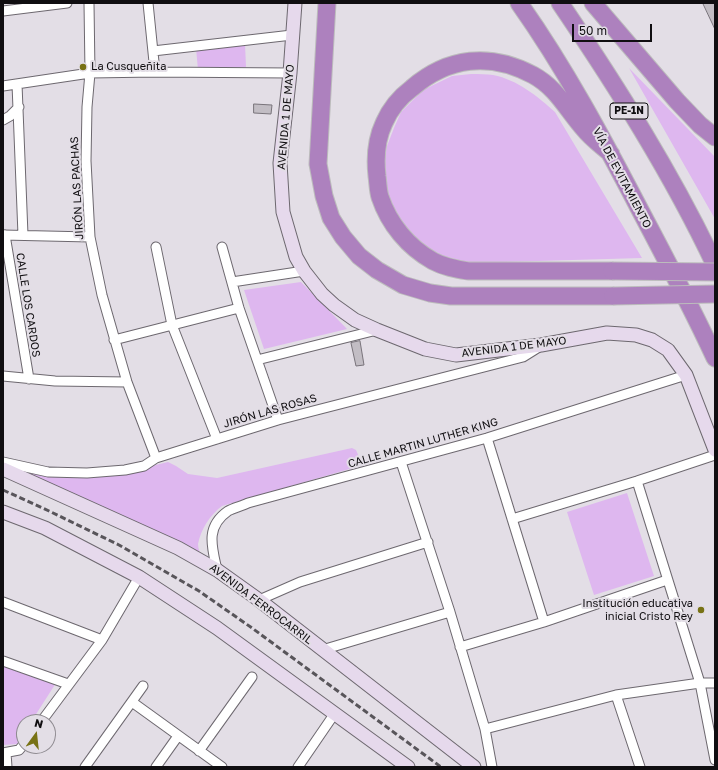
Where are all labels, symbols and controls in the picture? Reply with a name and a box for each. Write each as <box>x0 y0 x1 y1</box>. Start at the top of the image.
scale bar <box>574 16 654 42</box>
text: 50 m <box>579 23 607 38</box>
place label: La Cusqueñita <box>91 60 166 74</box>
marker: La Cusqueñita <box>78 62 88 72</box>
street label: AVENIDA 1 DE MAYO <box>275 64 297 170</box>
road number: PE-1N <box>610 103 648 119</box>
street label: VÍA DE EVITAMIENTO <box>590 126 654 230</box>
street label: JIRÓN LAS PACHAS <box>68 136 86 240</box>
street label: CALLE LOS CARDOS <box>13 252 43 358</box>
street label: AVENIDA 1 DE MAYO <box>461 334 567 360</box>
street label: JIRÓN LAS ROSAS <box>222 391 318 431</box>
street label: CALLE MARTIN LUTHER KING <box>346 415 500 471</box>
street label: AVENIDA FERROCARRIL <box>207 561 315 647</box>
place label: Institución educativa inicial Cristo Rey <box>582 597 693 623</box>
marker: Institución educativa inicial Cristo Rey <box>696 605 706 615</box>
north arrow <box>16 714 56 754</box>
text: N <box>33 716 45 730</box>

